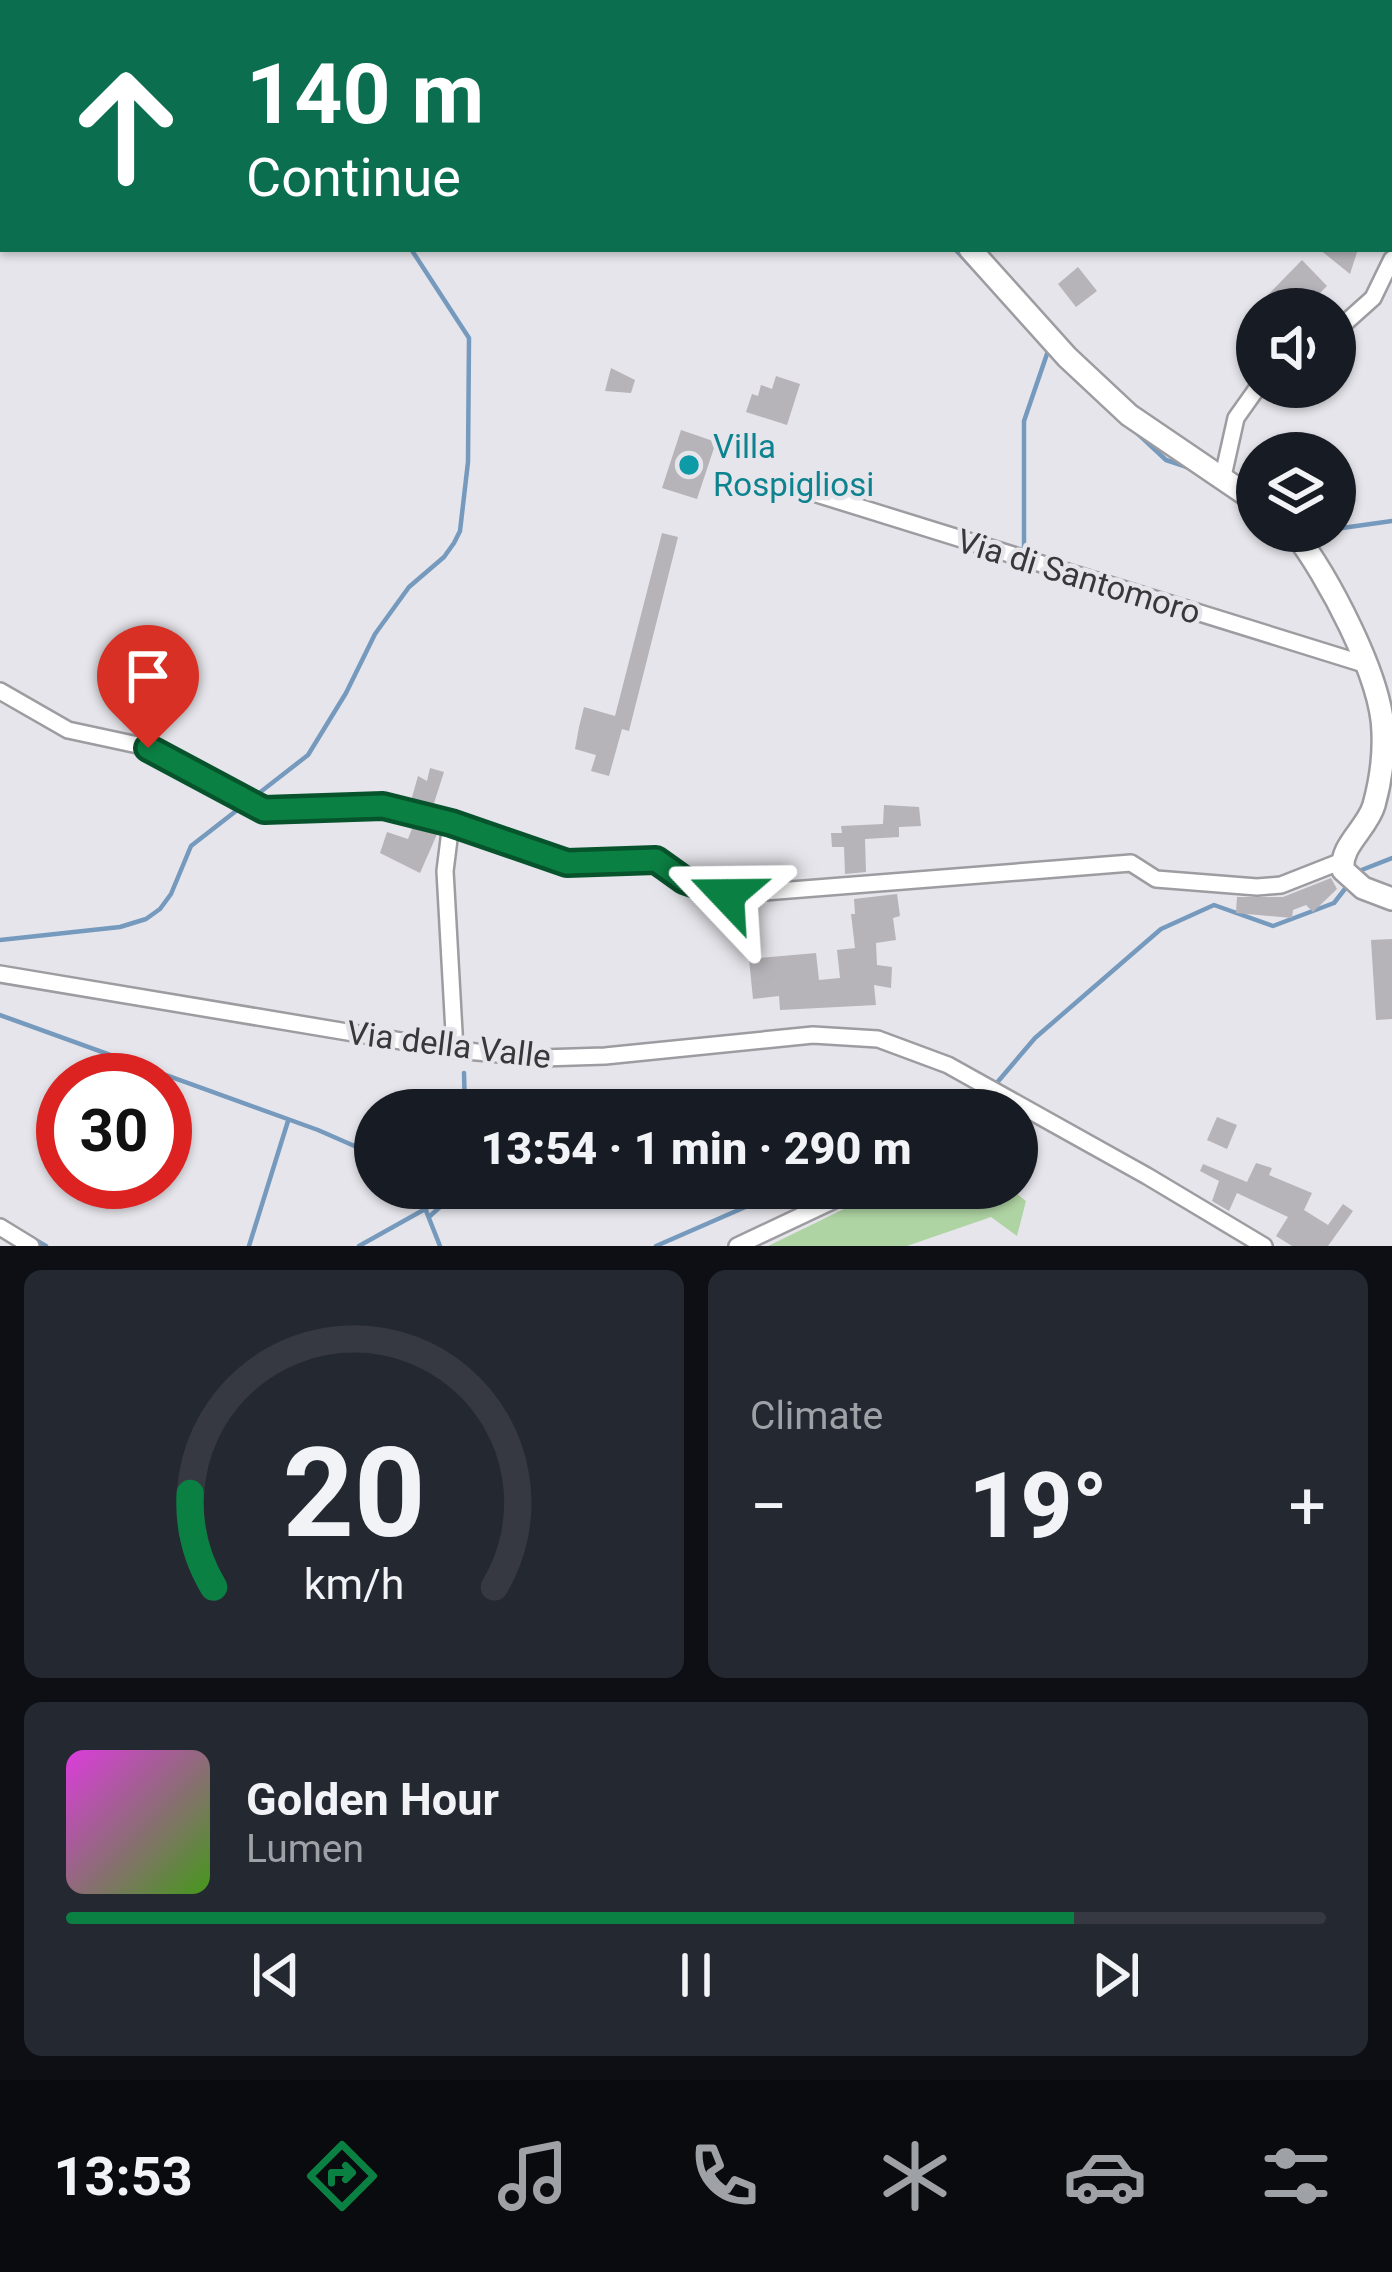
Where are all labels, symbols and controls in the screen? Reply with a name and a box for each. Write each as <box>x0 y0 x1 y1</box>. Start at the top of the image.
text: 140 m <box>246 45 484 144</box>
icon: ahead <box>48 48 204 204</box>
text: Continue <box>246 146 461 209</box>
map controls <box>1236 288 1356 552</box>
button: sound <box>1236 288 1356 408</box>
place label: Villa Rospigliosi <box>713 427 874 504</box>
button: layers <box>1236 432 1356 552</box>
marker: Villa Rospigliosi <box>676 452 702 478</box>
street label: Via di Santomoro <box>952 521 1205 632</box>
pin <box>97 625 199 748</box>
icon: arrive <box>115 643 181 709</box>
position arrow <box>664 832 790 958</box>
street label: Via della Valle <box>345 1013 553 1076</box>
speed limit sign: 30 <box>36 1053 192 1209</box>
text: 13:54 · 1 min · 290 m <box>480 1122 912 1175</box>
text: Climate <box>750 1393 883 1439</box>
text: 20 <box>282 1420 426 1566</box>
text: 19° <box>969 1454 1108 1559</box>
text: − <box>750 1468 788 1545</box>
text: + <box>1289 1468 1326 1545</box>
text: km/h <box>304 1559 404 1609</box>
text: Golden Hour <box>246 1773 499 1826</box>
text: Lumen <box>246 1826 364 1872</box>
icon: previous <box>243 1942 309 2008</box>
icon: pause <box>663 1942 729 2008</box>
icon: next <box>1083 1942 1149 2008</box>
icon: directions <box>300 2134 384 2218</box>
icon: music <box>491 2134 575 2218</box>
icon: phone <box>682 2134 766 2218</box>
icon: climate <box>873 2134 957 2218</box>
icon: car <box>1063 2134 1147 2218</box>
icon: filters <box>1254 2134 1338 2218</box>
text: 13:53 <box>53 2145 193 2208</box>

